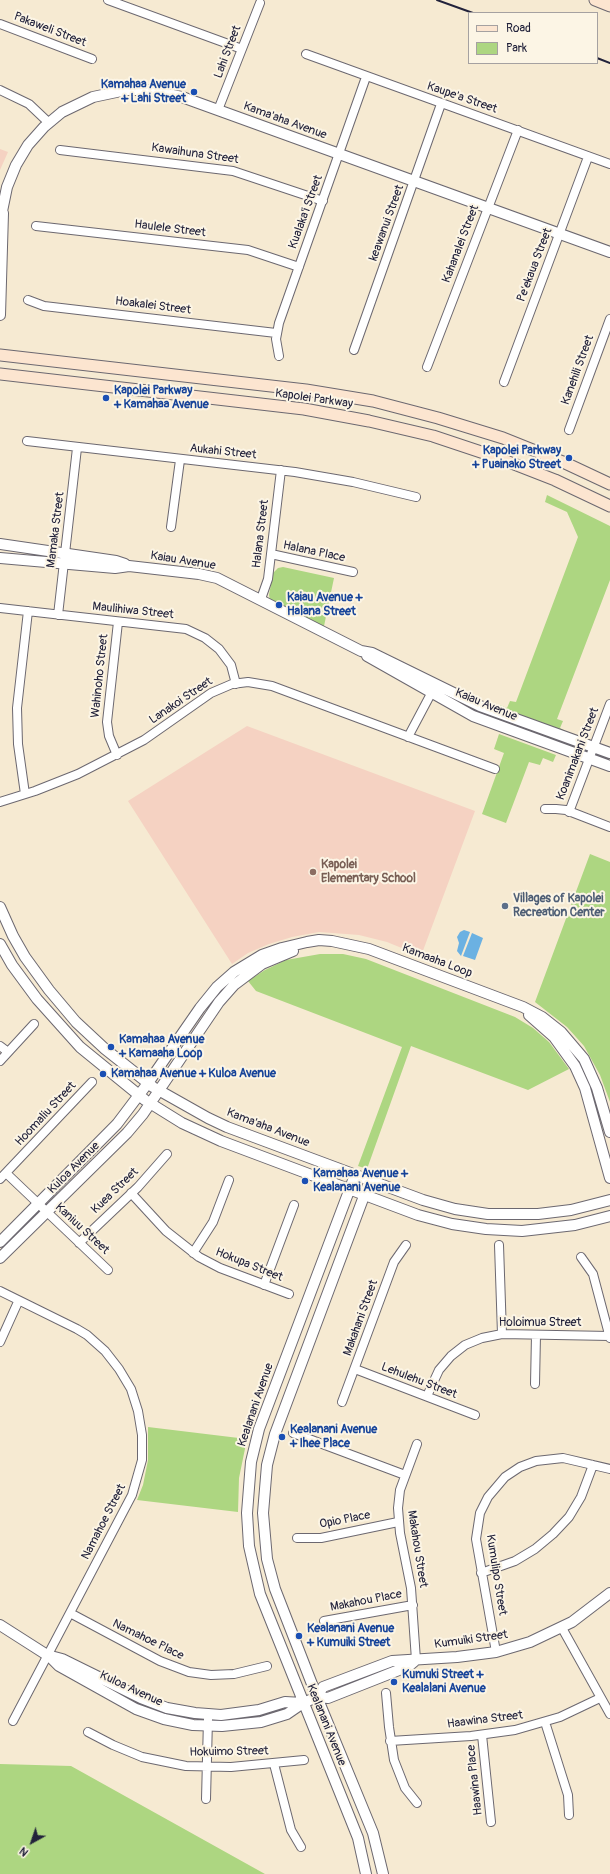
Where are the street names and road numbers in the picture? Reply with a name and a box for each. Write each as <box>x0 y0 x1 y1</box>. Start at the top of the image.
street label: Pakaweli Street <box>12 10 88 50</box>
street label: Lahi Street <box>211 24 245 80</box>
street label: Kaupe'a Street <box>425 79 499 117</box>
street label: Kama'aha Avenue <box>241 99 329 143</box>
street label: Kawaihuna Street <box>151 141 239 167</box>
street label: Kualaka'i Street <box>286 173 326 251</box>
street label: keawanui Street <box>367 183 407 263</box>
street label: Kahanalei Street <box>440 203 482 285</box>
street label: Haulele Street <box>134 217 206 241</box>
street label: Pe'ekaua Street <box>514 226 556 304</box>
street label: Hoakalei Street <box>114 294 192 318</box>
street label: Kanehili Street <box>559 333 597 407</box>
street label: Kapolei Parkway <box>274 386 354 412</box>
street label: Aukahi Street <box>189 441 257 463</box>
street label: Mamaka Street <box>44 491 68 569</box>
street label: Halana Street <box>250 499 272 569</box>
street label: Halana Place <box>282 538 346 566</box>
street label: Kaiau Avenue <box>149 549 217 573</box>
street label: Maulihiwa Street <box>92 600 174 622</box>
street label: Wahinoho Street <box>88 633 112 719</box>
street label: Lanakoi Street <box>147 675 215 727</box>
street label: Kaiau Avenue <box>453 686 519 724</box>
street label: Koanimakani Street <box>554 706 602 802</box>
street label: Kamaaha Loop <box>400 941 474 981</box>
street label: Hoomaliu Street <box>13 1079 79 1149</box>
street label: Kama'aha Avenue <box>224 1106 312 1150</box>
street label: Kuloa Avenue <box>45 1139 103 1197</box>
street label: Kuea Street <box>88 1165 142 1217</box>
street label: Kaniuu Street <box>52 1200 112 1258</box>
street label: Hokupa Street <box>213 1245 285 1285</box>
street label: Makahani Street <box>341 1278 381 1358</box>
street label: Holoimua Street <box>499 1316 581 1330</box>
street label: Lehulehu Street <box>379 1360 459 1402</box>
street label: Kealanani Avenue <box>235 1361 277 1449</box>
street label: Namahoe Street <box>79 1482 129 1562</box>
street label: Opio Place <box>318 1508 372 1532</box>
street label: Makahou Street <box>404 1509 430 1589</box>
street label: Kumulipo Street <box>482 1533 510 1617</box>
street label: Makahou Place <box>329 1587 403 1615</box>
street label: Namahoe Place <box>110 1617 186 1663</box>
street label: Kumuiki Street <box>433 1628 509 1652</box>
street label: Kuloa Avenue <box>97 1668 165 1710</box>
street label: Kealanani Avenue <box>303 1682 349 1768</box>
street label: Haawina Street <box>446 1708 524 1732</box>
street label: Hokuimo Street <box>189 1744 269 1760</box>
street label: Haawina Place <box>464 1744 486 1816</box>

